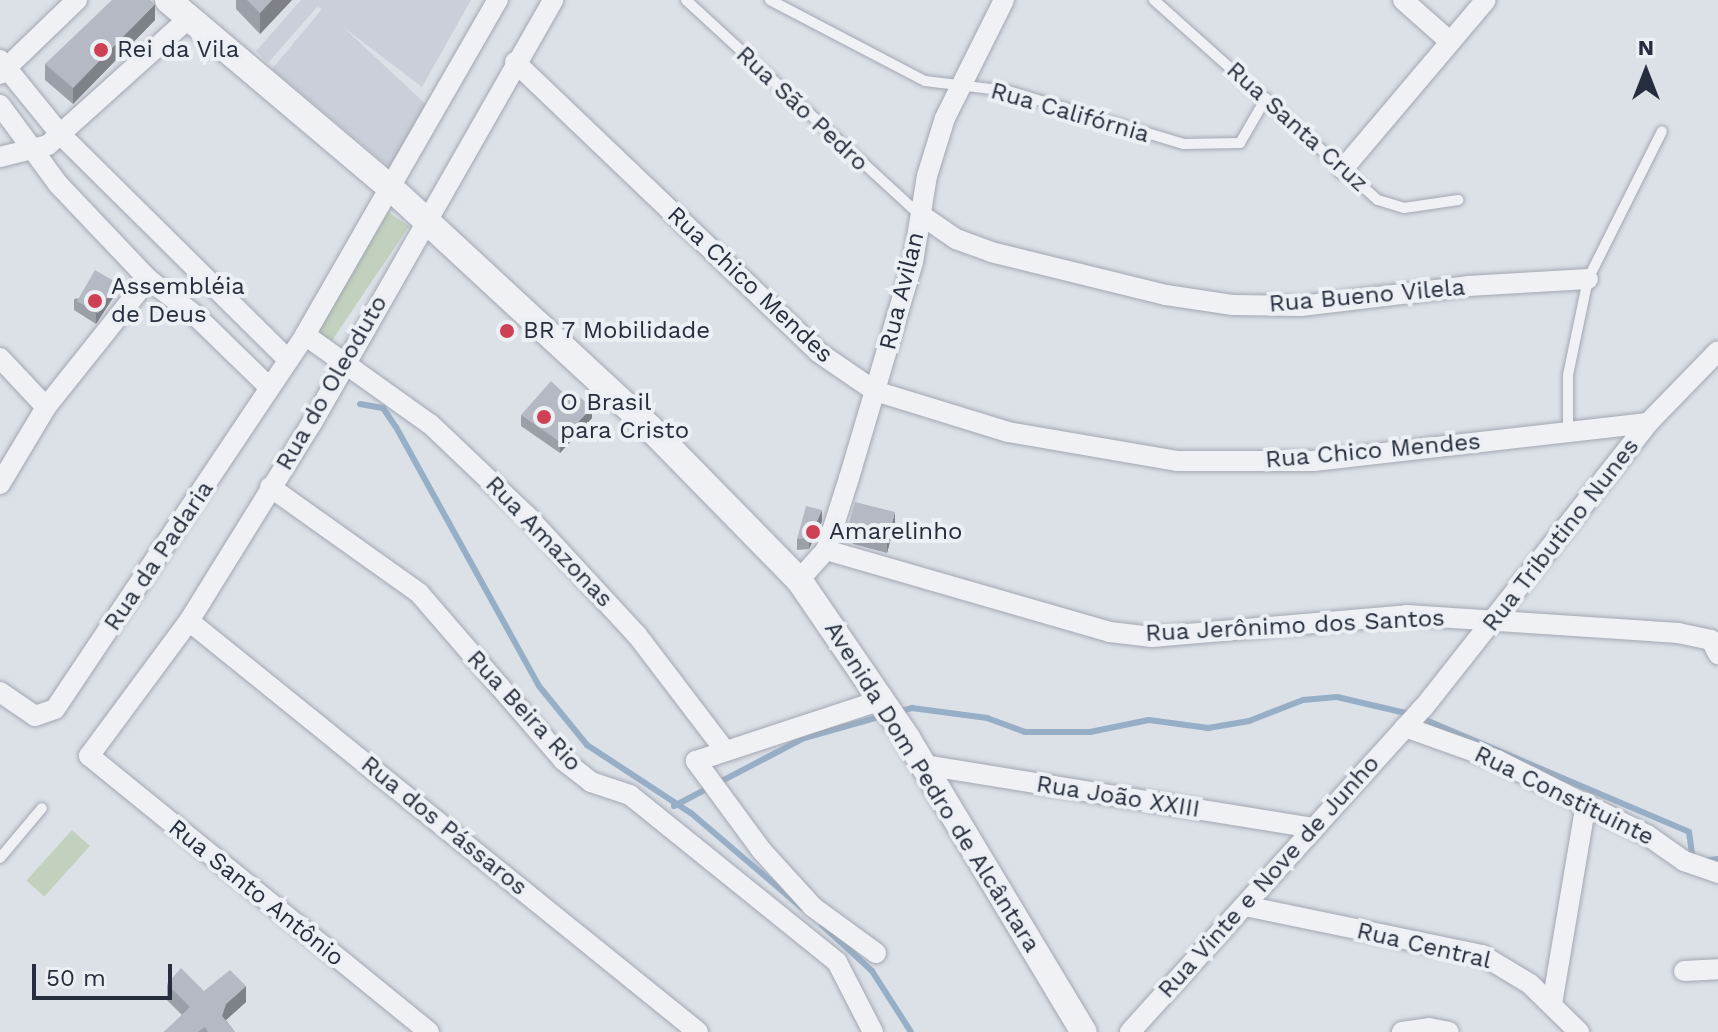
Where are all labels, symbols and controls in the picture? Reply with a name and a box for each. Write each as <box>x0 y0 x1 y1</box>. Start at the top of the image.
north arrow <box>1606 32 1686 112</box>
text: N <box>1638 35 1654 60</box>
place label: Rei da Vila <box>117 36 241 64</box>
street label: Rua São Pedro <box>730 40 874 178</box>
marker: Rei da Vila <box>92 41 110 59</box>
street label: Rua Santa Cruz <box>1220 56 1374 198</box>
street label: Rua Califórnia <box>987 77 1153 149</box>
street label: Rua Chico Mendes <box>661 201 839 369</box>
street label: Rua Avilan <box>873 228 931 354</box>
place label: Assembléia de Deus <box>111 273 245 329</box>
street label: Rua Bueno Vilela <box>1267 273 1467 319</box>
street label: Rua do Oleoduto <box>270 290 394 476</box>
marker: Assembléia de Deus <box>86 292 104 310</box>
place label: BR 7 Mobilidade <box>523 317 712 345</box>
marker: BR 7 Mobilidade <box>498 322 516 340</box>
place label: O Brasil para Cristo <box>560 389 690 445</box>
marker: O Brasil para Cristo <box>535 408 553 426</box>
street label: Rua Chico Mendes <box>1264 427 1482 475</box>
street label: Rua Tributino Nunes <box>1476 432 1646 638</box>
street label: Rua Amazonas <box>479 470 619 614</box>
street label: Rua da Padaria <box>98 475 220 637</box>
place label: Amarelinho <box>829 518 962 546</box>
marker: Amarelinho <box>804 523 822 541</box>
street label: Rua Jerônimo dos Santos <box>1144 604 1446 648</box>
street label: Avenida Dom Pedro de Alcântara <box>817 616 1047 958</box>
street label: Rua Beira Rio <box>460 644 588 778</box>
street label: Rua Constituinte <box>1469 740 1659 852</box>
street label: Rua Vinte e Nove de Junho <box>1152 749 1386 1005</box>
street label: Rua dos Pássaros <box>355 750 533 902</box>
street label: Rua João XXIII <box>1034 770 1202 824</box>
street label: Rua Santo Antônio <box>162 813 350 973</box>
street label: Rua Central <box>1354 916 1494 976</box>
scale bar <box>36 948 176 998</box>
text: 50 m <box>46 964 106 992</box>

